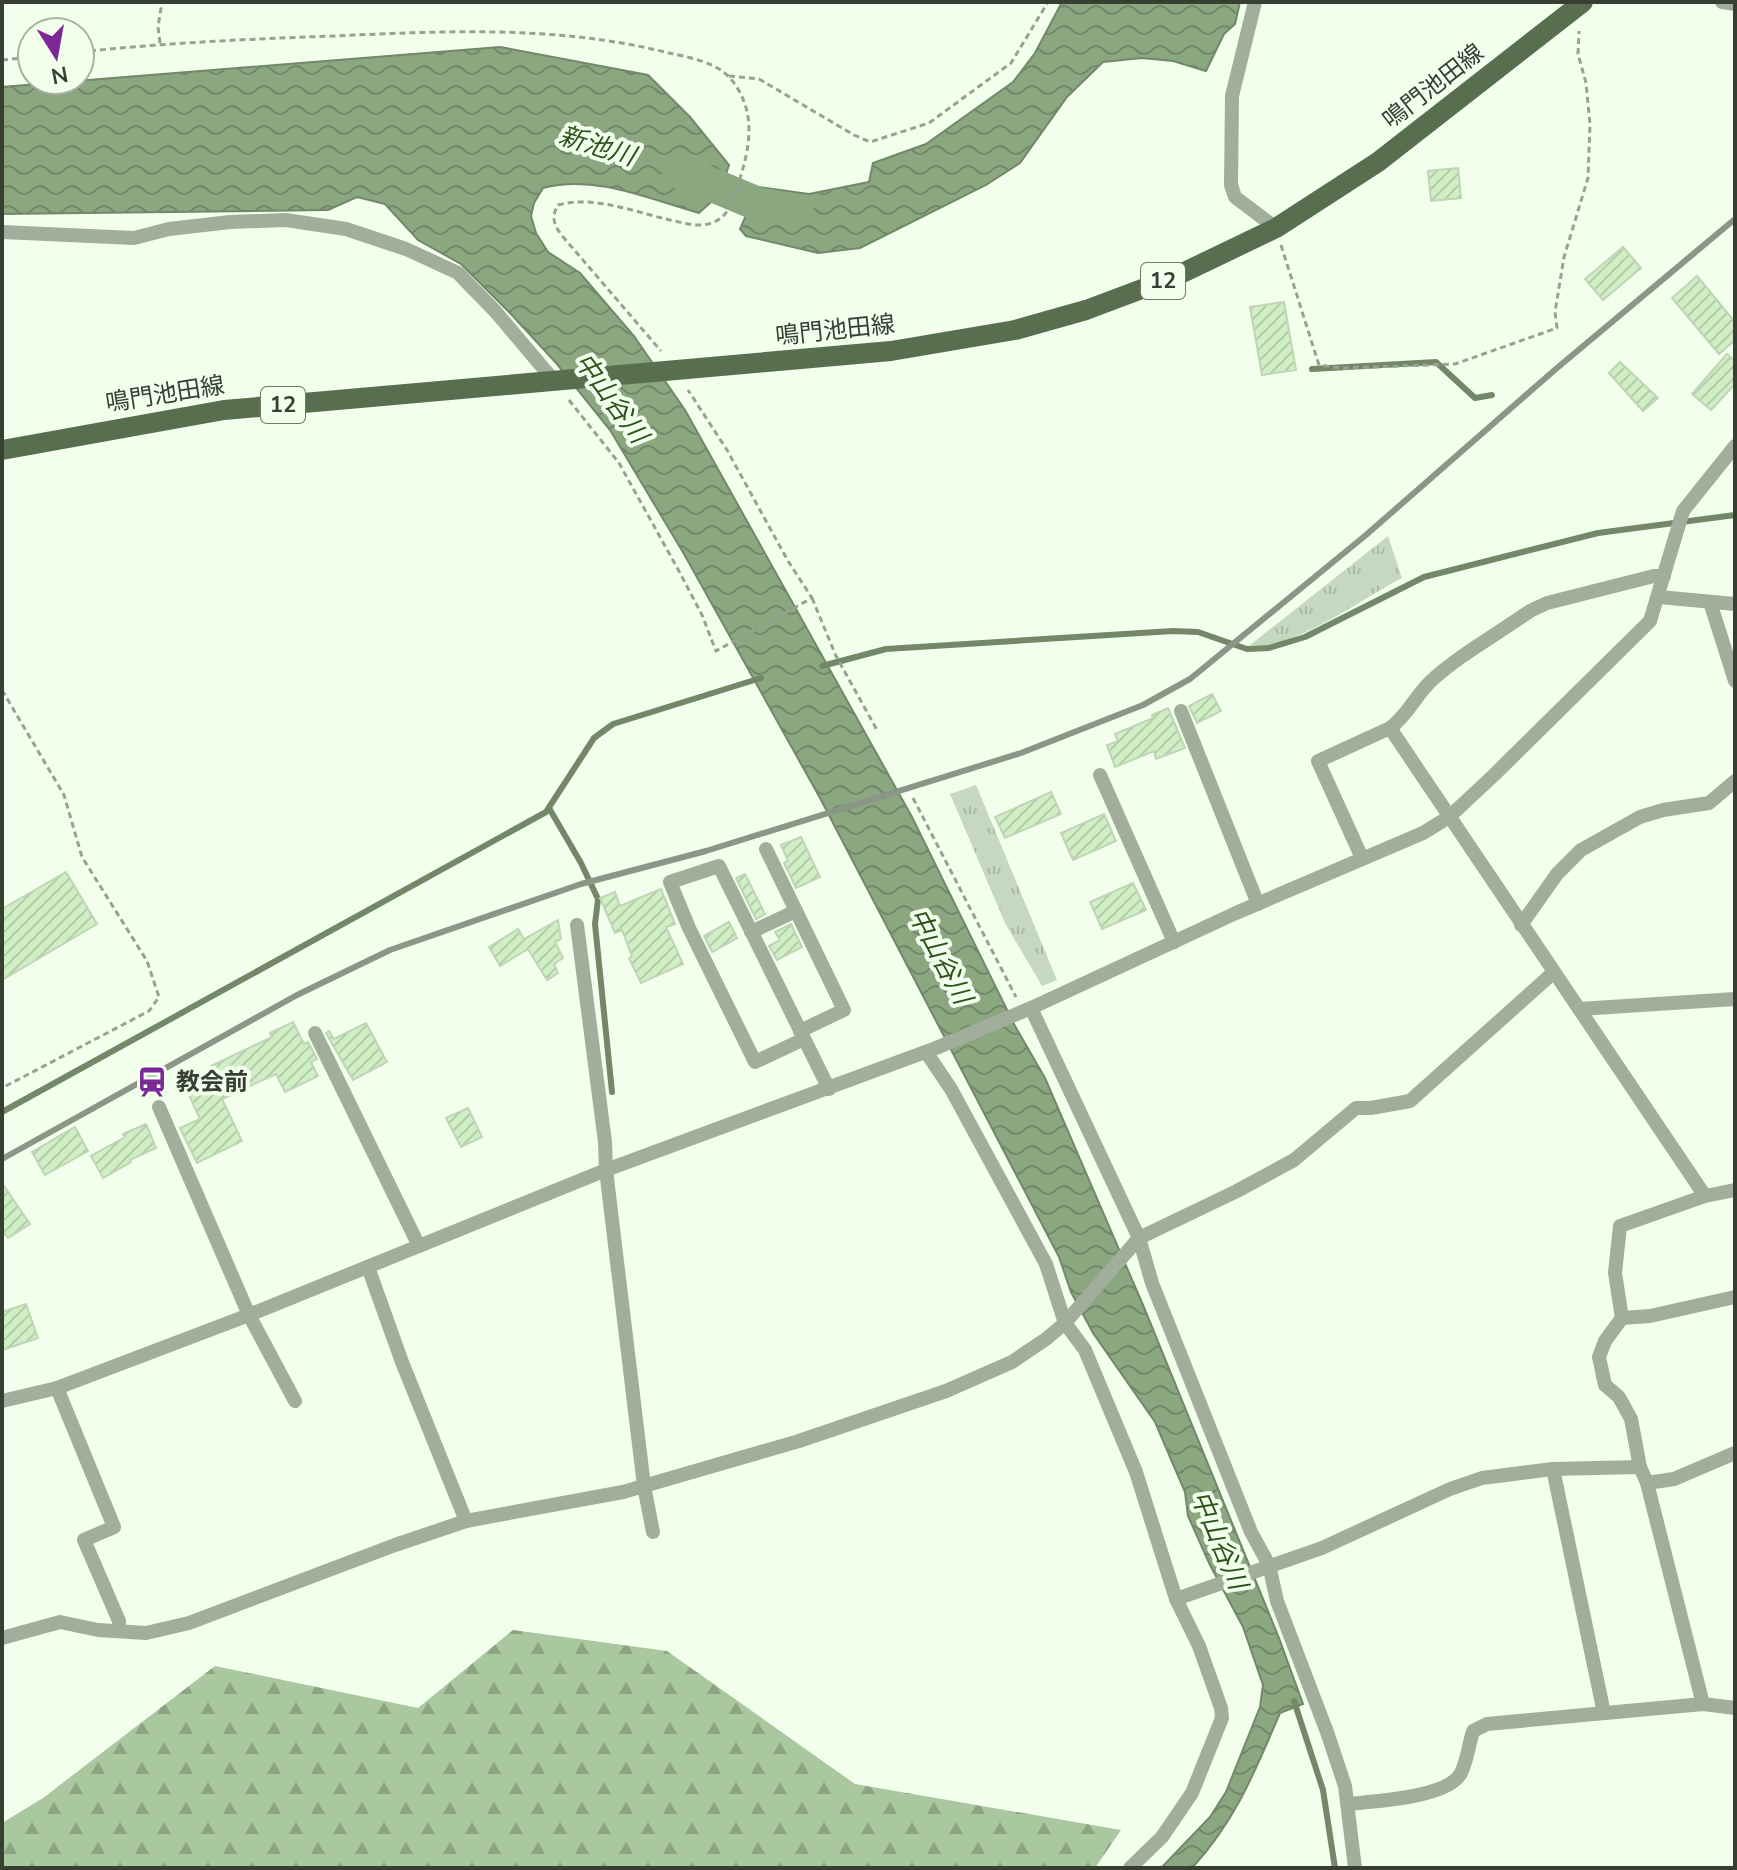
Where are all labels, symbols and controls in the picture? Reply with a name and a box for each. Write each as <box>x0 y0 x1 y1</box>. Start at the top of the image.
north arrow <box>16 16 96 96</box>
street label: 鳴門池田線 <box>1376 36 1490 136</box>
text: N <box>49 58 71 91</box>
water label: 新池川 <box>555 118 642 175</box>
road number: 12 <box>1141 263 1185 299</box>
street label: 鳴門池田線 <box>774 308 896 352</box>
water label: 中山谷川 <box>566 346 657 453</box>
street label: 鳴門池田線 <box>103 369 227 419</box>
road number: 12 <box>261 387 305 423</box>
water label: 中山谷川 <box>900 902 981 1013</box>
station icon: 教会前 <box>135 1065 169 1099</box>
place label: 教会前 <box>176 1066 248 1098</box>
water label: 中山谷川 <box>1183 1485 1257 1597</box>

